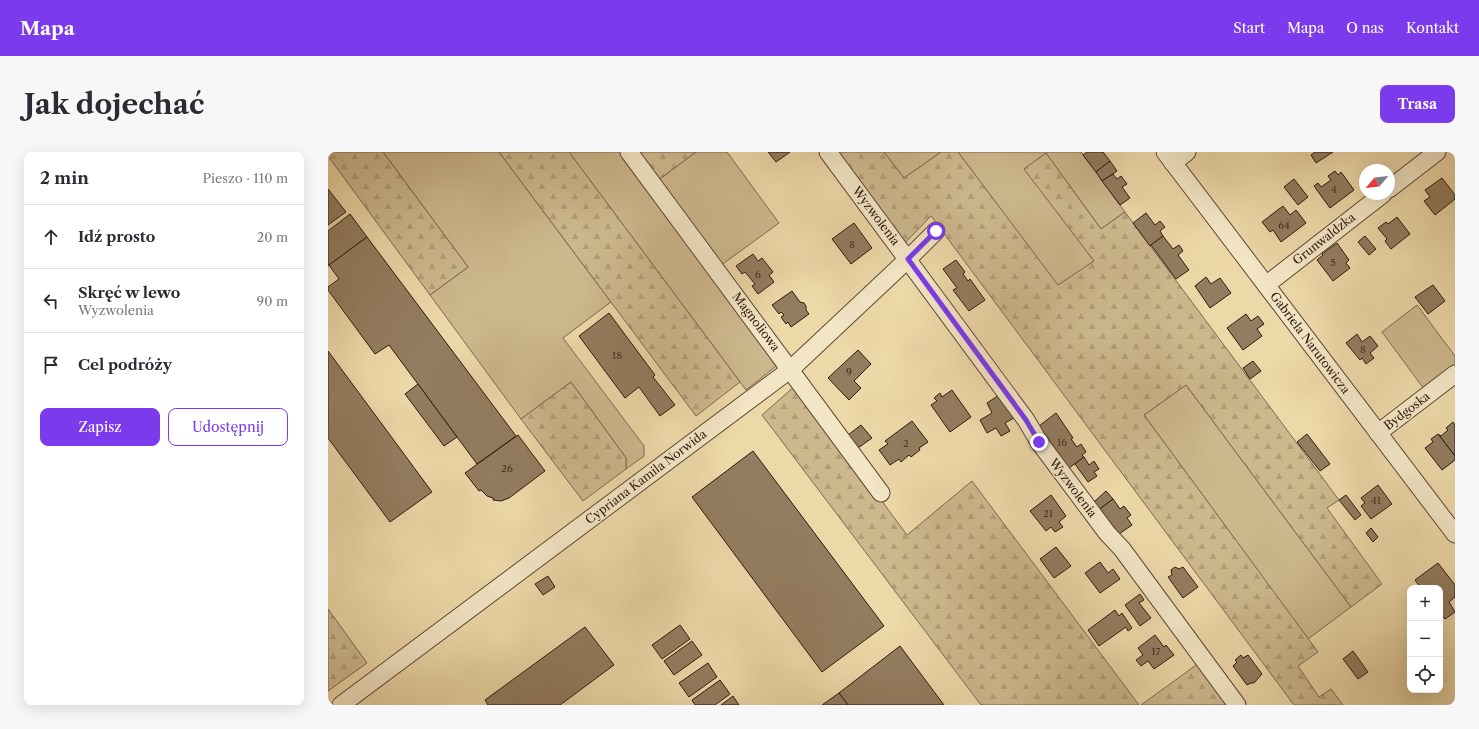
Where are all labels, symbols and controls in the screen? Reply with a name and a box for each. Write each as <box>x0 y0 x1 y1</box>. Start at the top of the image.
text: Mapa <box>20 17 75 40</box>
text: Start <box>1233 19 1265 37</box>
text: Mapa <box>1287 19 1324 37</box>
text: O nas <box>1346 19 1384 37</box>
text: Kontakt <box>1406 19 1459 37</box>
button: Trasa <box>1380 85 1455 123</box>
text: Jak dojechać <box>24 87 204 121</box>
north arrow <box>1359 164 1395 200</box>
text: 2 min <box>40 168 89 188</box>
text: Pieszo · 110 m <box>203 170 288 186</box>
street label: Wyzwolenia <box>849 182 904 249</box>
house number: 4 <box>1331 183 1337 196</box>
street label: Grunwaldzka <box>1289 209 1359 268</box>
house number: 64 <box>1278 219 1290 232</box>
route start <box>927 222 945 240</box>
icon: ahead <box>40 226 62 248</box>
text: Idź prosto <box>78 227 155 246</box>
text: 20 m <box>257 229 288 245</box>
house number: 8 <box>849 238 855 251</box>
house number: 5 <box>1330 256 1336 269</box>
house number: 6 <box>755 268 761 281</box>
text: Skręć w lewo <box>78 283 180 302</box>
street label: Magnoliowa <box>729 289 784 355</box>
street label: Gabriela Narutowicza <box>1267 289 1354 397</box>
icon: left <box>40 290 62 312</box>
text: 90 m <box>257 293 288 309</box>
text: Wyzwolenia <box>78 302 154 318</box>
house number: 8 <box>1360 343 1366 356</box>
house number: 18 <box>612 349 622 362</box>
icon: arrive <box>40 354 62 376</box>
text: Cel podróży <box>78 355 172 374</box>
house number: 9 <box>846 365 852 378</box>
street label: Bydgoska <box>1381 388 1433 433</box>
button: Zapisz <box>40 408 160 446</box>
button: Udostępnij <box>168 408 288 446</box>
street label: Cypriana Kamila Norwida <box>582 426 710 527</box>
route end <box>1030 433 1048 451</box>
house number: 16 <box>1057 436 1067 449</box>
house number: 2 <box>903 437 909 450</box>
street label: Wyzwolenia <box>1046 454 1101 521</box>
house number: 26 <box>501 462 513 475</box>
house number: 41 <box>1371 494 1382 507</box>
house number: 21 <box>1043 507 1054 520</box>
map controls <box>1407 585 1443 693</box>
button: + <box>1407 585 1443 621</box>
button: − <box>1407 621 1443 657</box>
house number: 17 <box>1151 645 1161 658</box>
button: locate <box>1407 657 1443 693</box>

